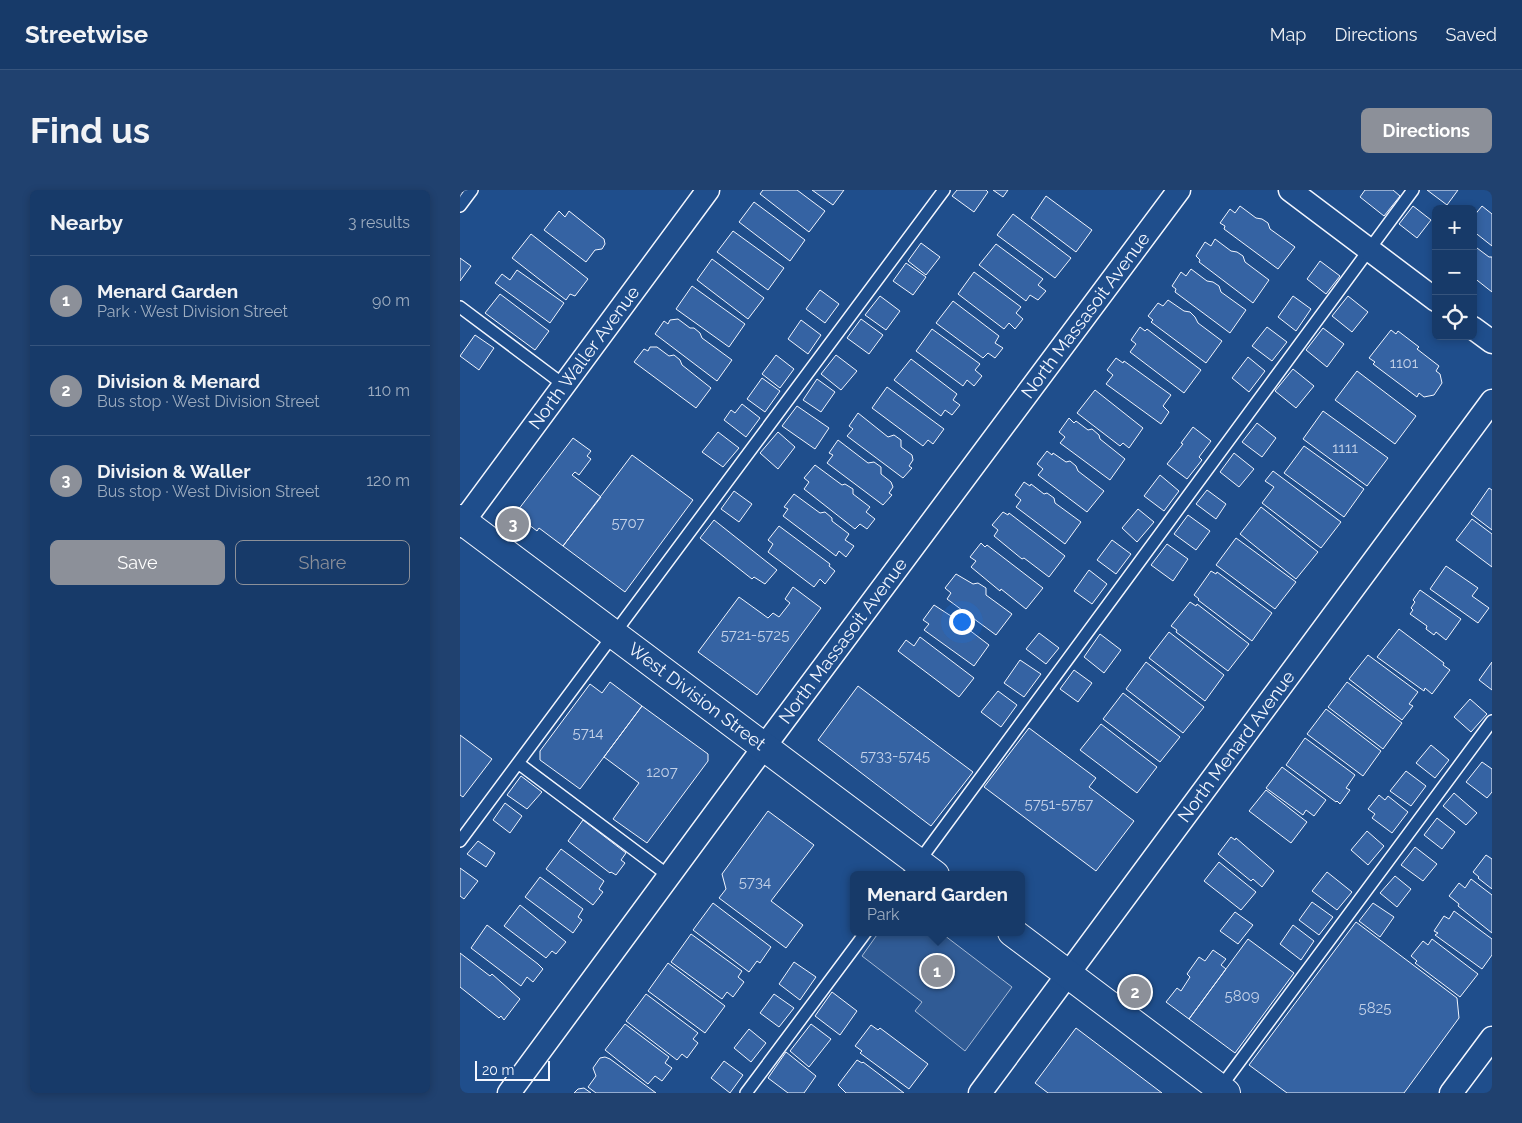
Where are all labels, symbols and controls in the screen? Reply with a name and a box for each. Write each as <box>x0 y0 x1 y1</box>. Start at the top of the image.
text: Streetwise <box>25 20 148 49</box>
text: Map <box>1270 24 1306 45</box>
text: Directions <box>1334 24 1418 45</box>
text: Saved <box>1446 24 1497 45</box>
button: Directions <box>1361 108 1492 153</box>
text: Find us <box>30 110 150 151</box>
map controls <box>1432 205 1477 340</box>
button: + <box>1432 205 1477 250</box>
text: Nearby <box>50 210 123 235</box>
text: 3 results <box>348 213 410 232</box>
street label: North Massasoit Avenue <box>1017 228 1154 402</box>
button: − <box>1432 250 1477 295</box>
text: Menard Garden <box>97 280 238 302</box>
street label: North Waller Avenue <box>524 282 644 433</box>
text: 1 <box>62 291 70 310</box>
text: 90 m <box>372 291 410 310</box>
button: locate <box>1432 295 1477 340</box>
text: Park · West Division Street <box>97 302 288 321</box>
house number: 1101 <box>1390 354 1419 372</box>
text: Division & Menard <box>97 370 260 392</box>
text: 2 <box>61 381 71 400</box>
text: 110 m <box>368 381 410 400</box>
text: Bus stop · West Division Street <box>97 392 320 411</box>
house number: 1111 <box>1332 439 1358 457</box>
text: Division & Waller <box>97 460 251 482</box>
text: 3 <box>62 471 70 490</box>
text: 120 m <box>366 471 410 490</box>
text: Bus stop · West Division Street <box>97 482 320 501</box>
pin: 3 <box>497 505 529 543</box>
house number: 5707 <box>611 514 645 532</box>
button: Save <box>50 540 225 585</box>
button: Share <box>235 540 410 585</box>
street label: North Massasoit Avenue <box>774 553 911 728</box>
your location <box>949 609 975 635</box>
house number: 5721-5725 <box>721 626 789 644</box>
street label: West Division Street <box>624 638 770 754</box>
street label: North Menard Avenue <box>1173 666 1299 826</box>
house number: 5714 <box>573 724 603 742</box>
house number: 5733-5745 <box>860 747 930 765</box>
house number: 1207 <box>646 763 678 781</box>
house number: 5751-5757 <box>1025 795 1093 813</box>
popup <box>850 871 1025 936</box>
house number: 5734 <box>739 873 771 891</box>
text: Menard Garden <box>867 883 1008 905</box>
text: Park <box>867 905 900 924</box>
pin: 1 <box>921 952 953 990</box>
pin: 2 <box>1119 973 1151 1011</box>
house number: 5809 <box>1224 987 1260 1005</box>
house number: 5825 <box>1358 999 1392 1017</box>
scale bar <box>475 1058 550 1081</box>
text: 20 m <box>482 1062 514 1078</box>

